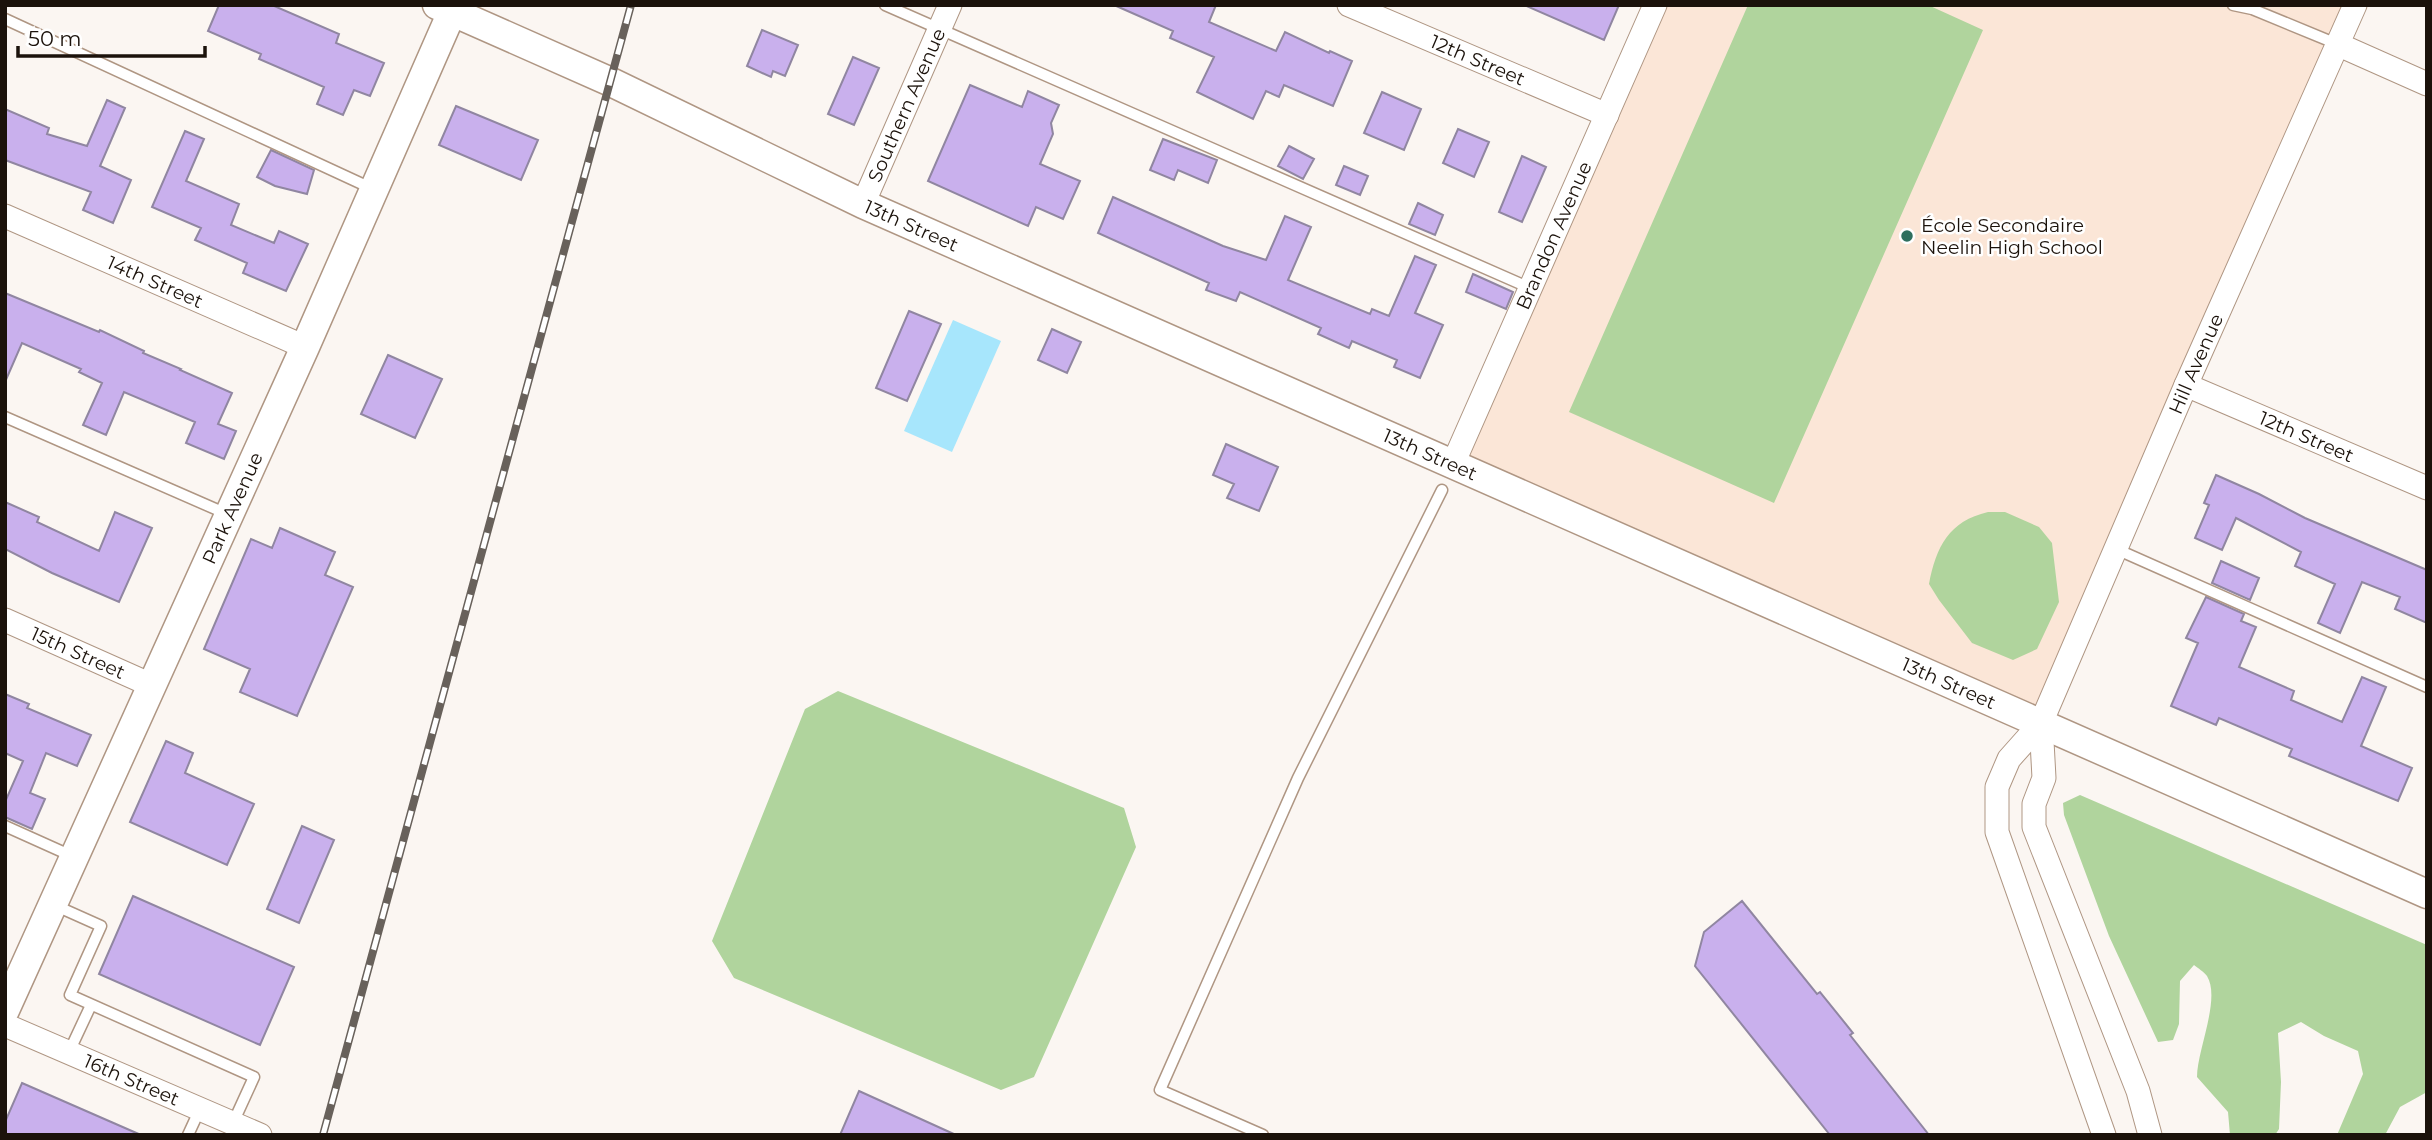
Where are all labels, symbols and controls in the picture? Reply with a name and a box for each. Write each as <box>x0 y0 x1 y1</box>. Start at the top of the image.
scale bar <box>18 14 205 58</box>
street label: Southern Avenue <box>863 25 950 186</box>
text: 50 m <box>28 26 82 51</box>
street label: 12th Street <box>1427 30 1529 91</box>
street label: Brandon Avenue <box>1511 158 1597 313</box>
street label: 13th Street <box>860 195 962 257</box>
place label: École Secondaire Neelin High School <box>1921 214 2103 259</box>
marker: École Secondaire Neelin High School <box>1899 228 1915 244</box>
street label: 14th Street <box>104 251 207 313</box>
street label: Hill Avenue <box>2164 310 2228 418</box>
street label: 12th Street <box>2255 407 2357 467</box>
street label: 13th Street <box>1379 424 1481 486</box>
street label: Park Avenue <box>197 449 268 568</box>
street label: 15th Street <box>27 622 129 684</box>
street label: 13th Street <box>1898 653 2000 714</box>
street label: 16th Street <box>80 1049 183 1111</box>

